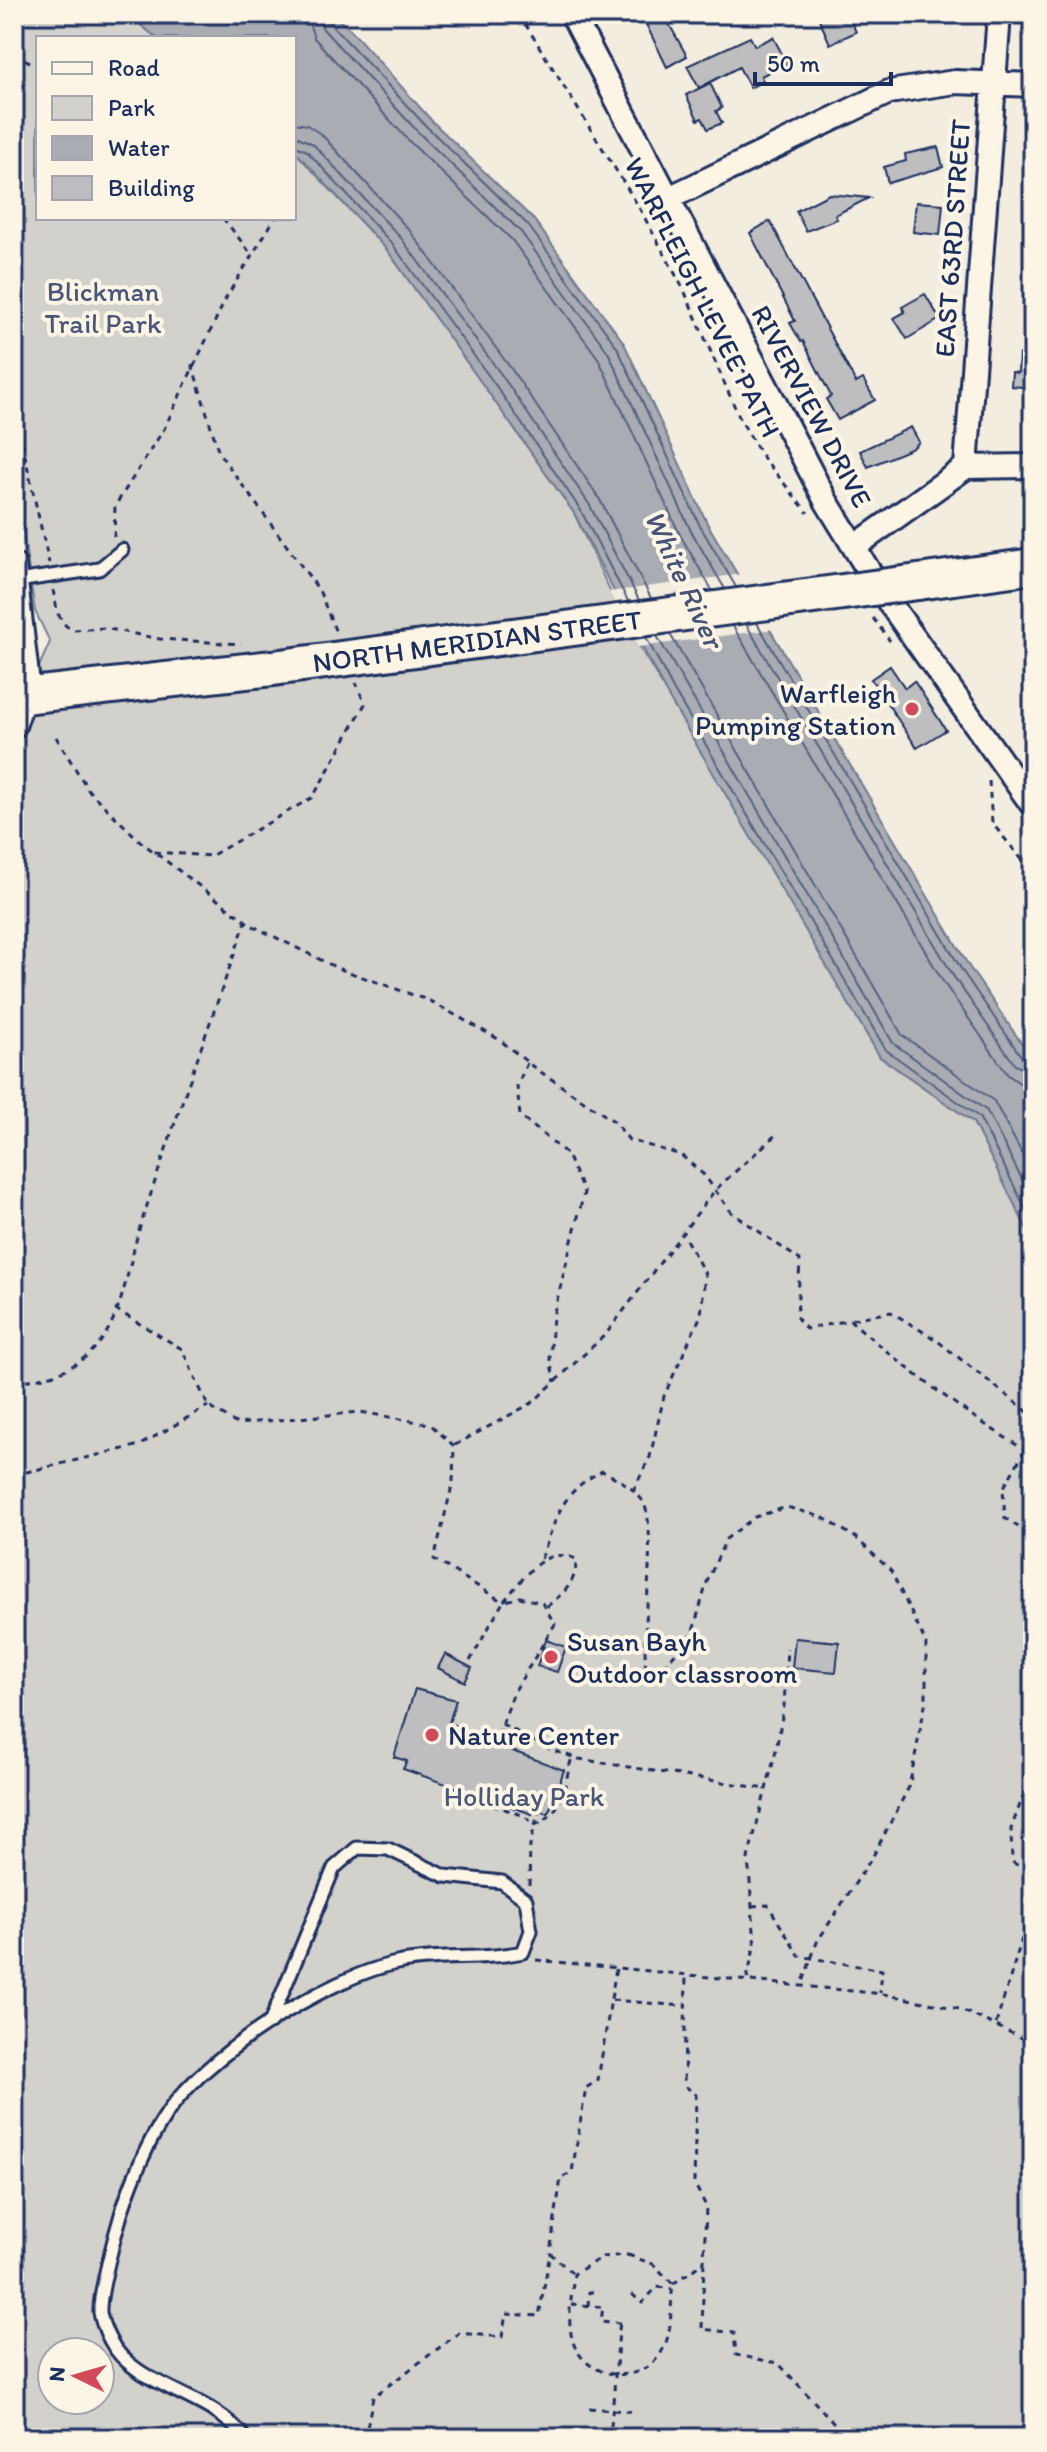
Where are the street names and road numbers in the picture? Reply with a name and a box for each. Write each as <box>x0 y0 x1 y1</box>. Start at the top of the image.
street label: EAST 63RD STREET <box>927 118 977 358</box>
street label: WARFLEIGH LEVEE PATH <box>618 151 788 443</box>
street label: RIVERVIEW DRIVE <box>744 299 880 513</box>
street label: NORTH MERIDIAN STREET <box>311 602 644 680</box>

